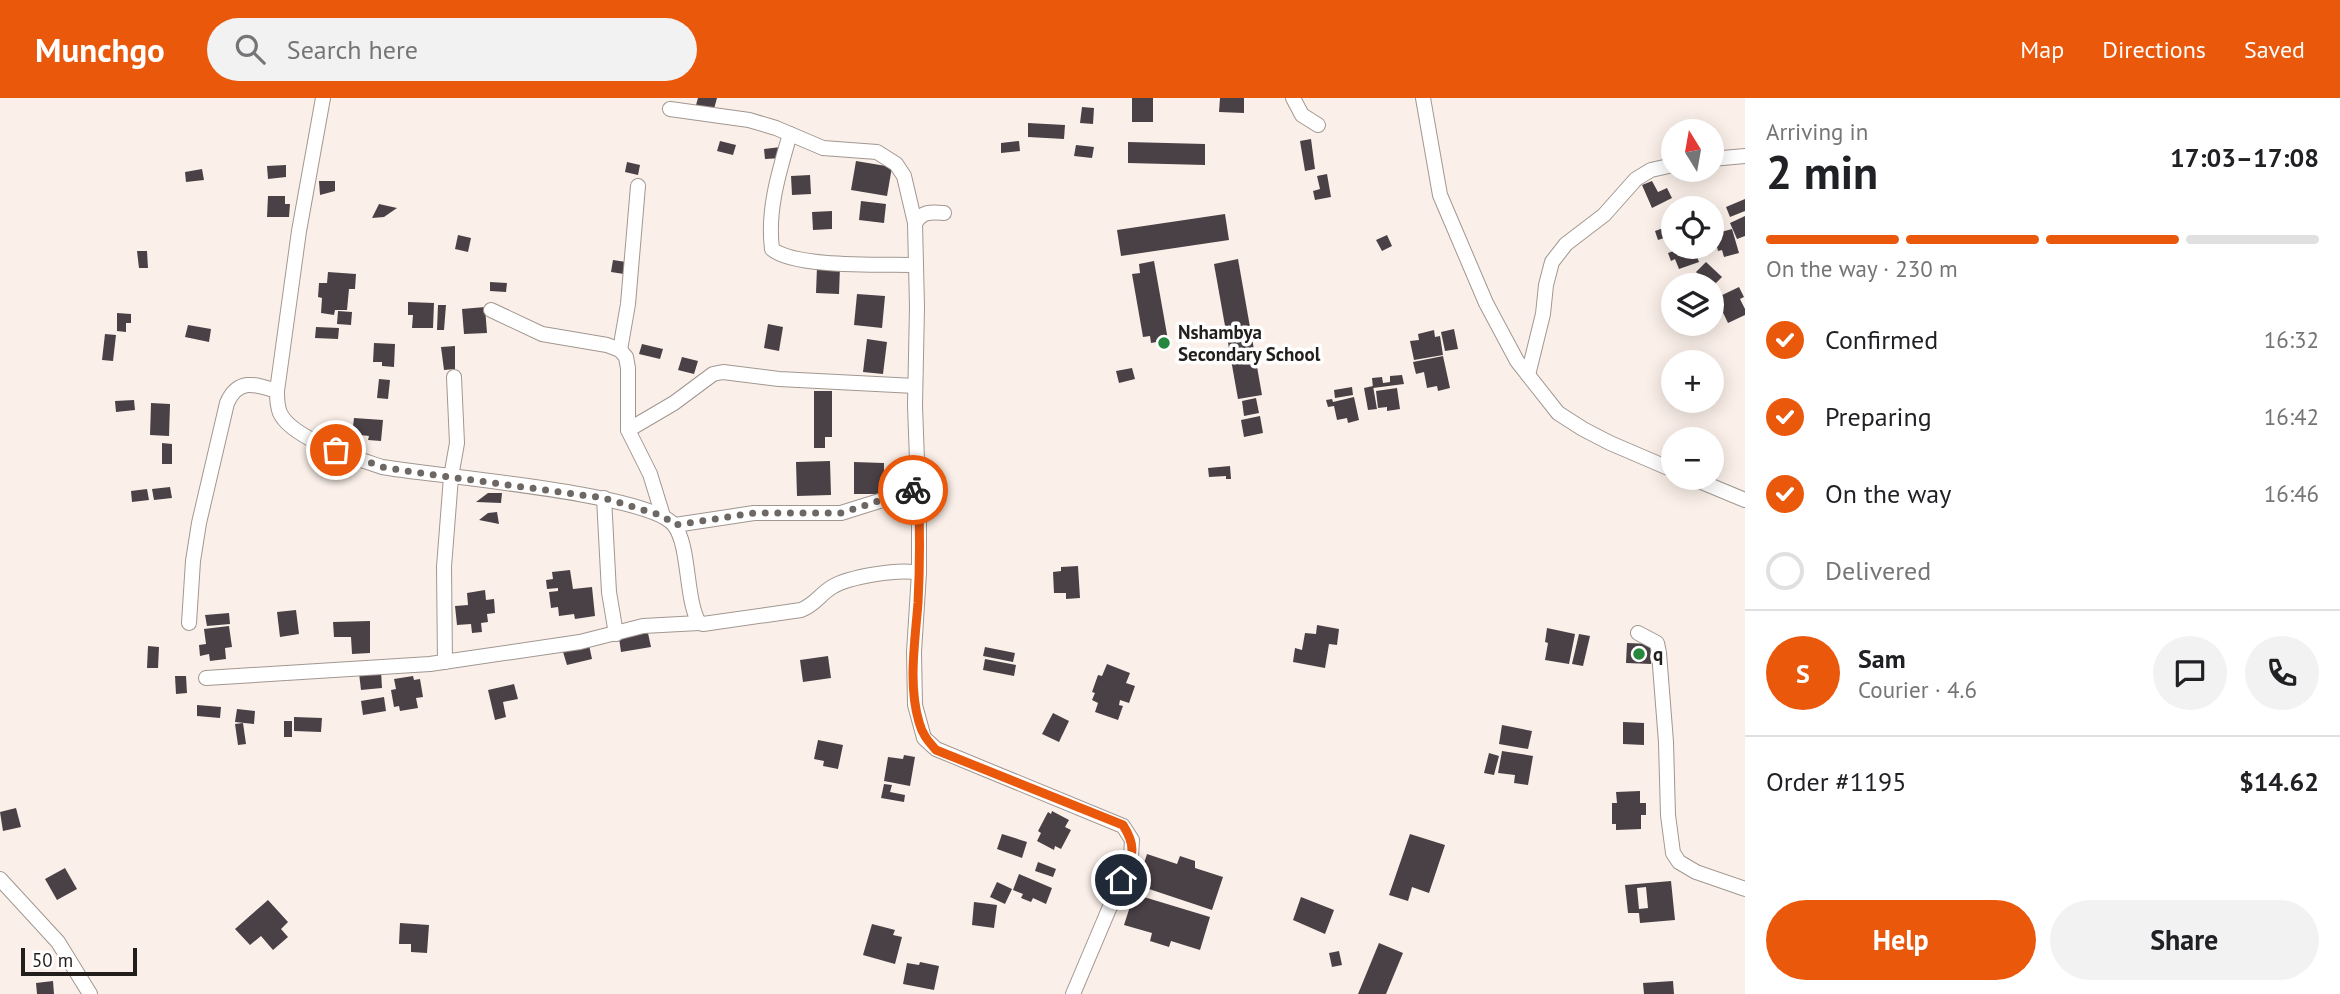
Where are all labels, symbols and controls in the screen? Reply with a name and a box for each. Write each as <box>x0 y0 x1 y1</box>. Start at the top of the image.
search box <box>207 18 697 81</box>
text: Munchgo <box>35 28 165 71</box>
icon: search <box>231 30 269 68</box>
text: Search here <box>287 33 418 66</box>
text: Map <box>2020 34 2064 65</box>
text: Directions <box>2102 34 2206 65</box>
text: Saved <box>2244 34 2305 65</box>
text: Arriving in <box>1766 117 1868 146</box>
north arrow <box>1661 119 1724 182</box>
map controls <box>1661 119 1724 490</box>
text: 17:03–17:08 <box>2170 141 2319 174</box>
text: 2 min <box>1766 142 1878 202</box>
button: locate <box>1661 196 1724 259</box>
text: On the way · 230 m <box>1766 254 1958 283</box>
button: layers <box>1661 273 1724 336</box>
place label: Nshambya Secondary School <box>1178 320 1321 366</box>
icon: check <box>1766 321 1804 359</box>
text: Confirmed <box>1825 323 1938 356</box>
text: 16:32 <box>2264 325 2319 354</box>
marker: Nshambya Secondary School <box>1156 335 1172 351</box>
button: + <box>1661 350 1724 413</box>
icon: check <box>1766 398 1804 436</box>
text: Preparing <box>1825 400 1932 433</box>
text: 16:42 <box>2264 402 2319 431</box>
pin <box>306 420 366 480</box>
button: − <box>1661 427 1724 490</box>
icon: bag <box>317 431 355 469</box>
courier <box>878 455 948 525</box>
icon: bike <box>894 471 932 509</box>
icon: check <box>1766 475 1804 513</box>
text: On the way <box>1825 477 1951 510</box>
text: 16:46 <box>2264 479 2319 508</box>
text: Delivered <box>1825 554 1931 587</box>
button: chat <box>2153 636 2227 710</box>
button: phone <box>2245 636 2319 710</box>
place label: q <box>1653 642 1663 666</box>
text: Sam <box>1858 642 1906 675</box>
marker: q <box>1631 646 1647 662</box>
text: S <box>1796 657 1810 690</box>
text: Courier · 4.6 <box>1858 675 1977 704</box>
text: Order #1195 <box>1766 765 1906 798</box>
text: $14.62 <box>2239 765 2319 798</box>
pin <box>1091 850 1151 910</box>
icon: home <box>1102 861 1140 899</box>
button: Help <box>1766 900 2036 980</box>
button: Share <box>2050 900 2319 980</box>
scale bar <box>21 945 136 977</box>
text: 50 m <box>32 948 73 972</box>

